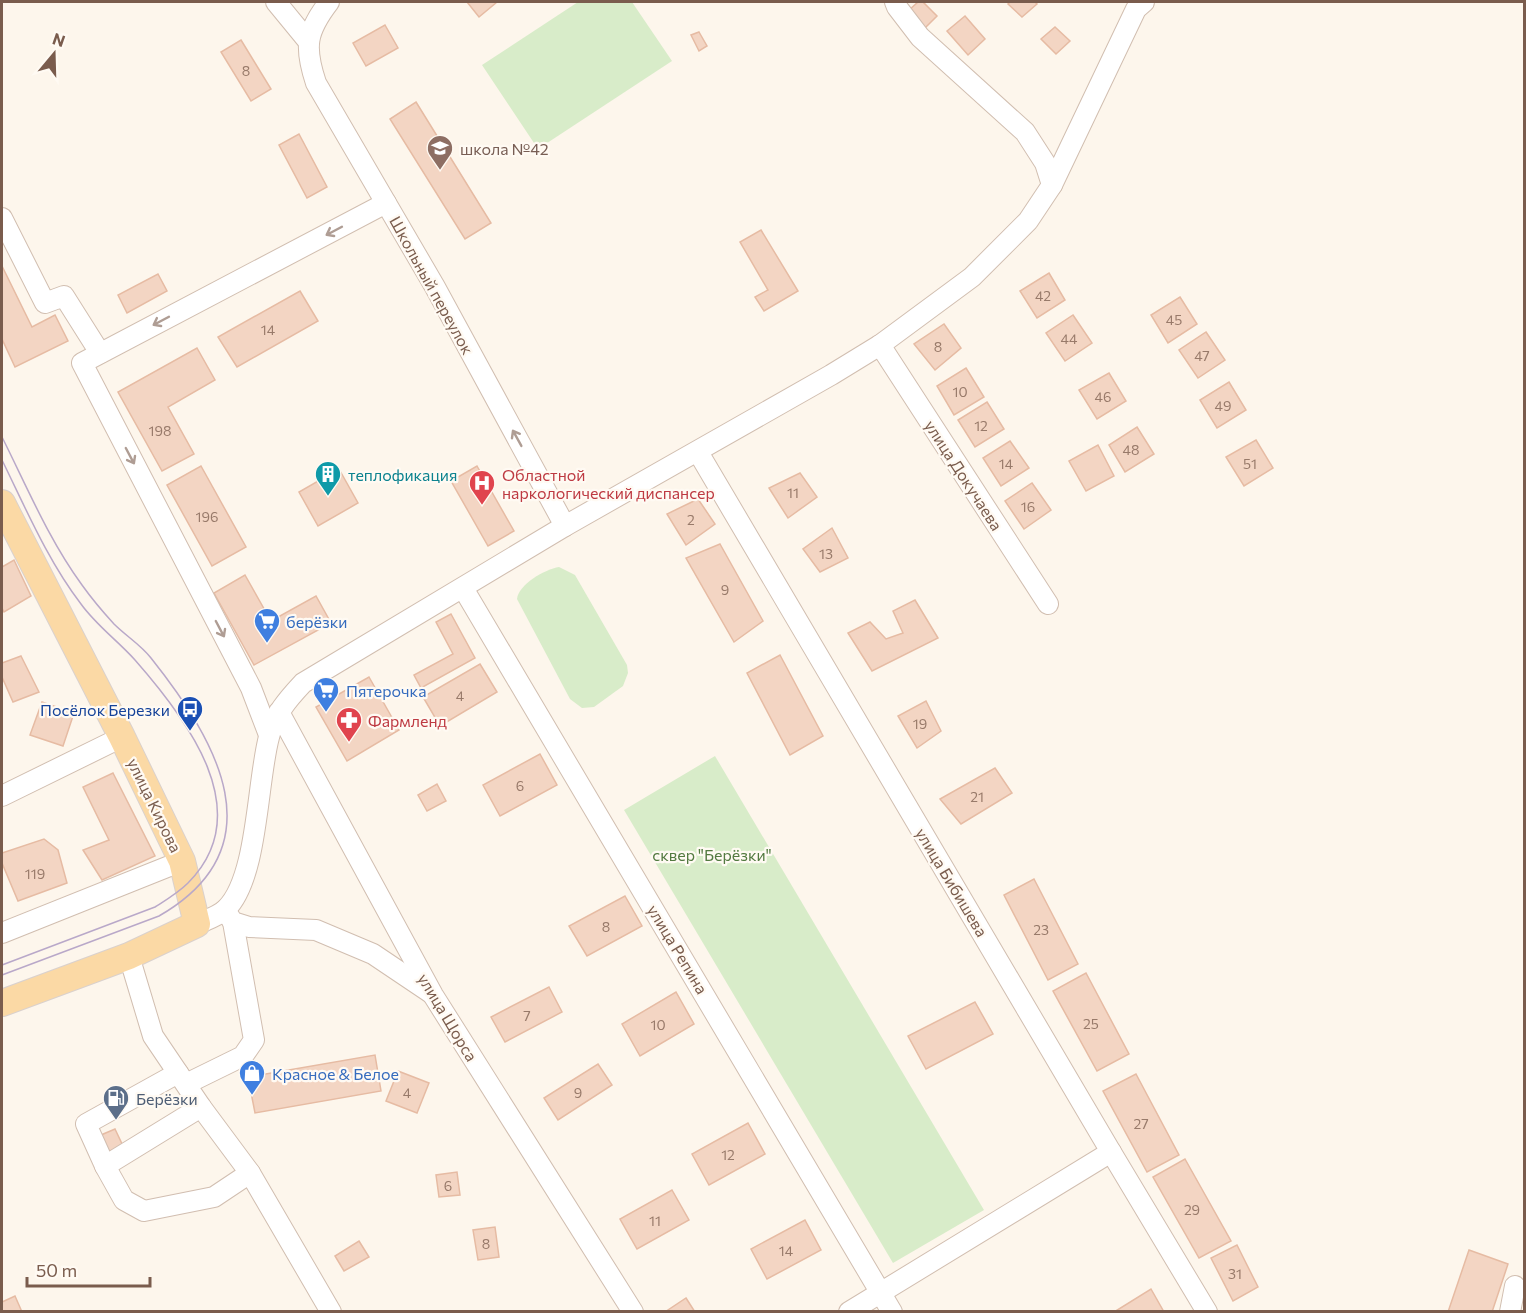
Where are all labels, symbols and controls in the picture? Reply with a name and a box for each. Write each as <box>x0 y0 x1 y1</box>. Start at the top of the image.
north arrow <box>24 24 84 84</box>
text: N <box>50 28 68 50</box>
house number: 8 <box>242 62 250 79</box>
school or university icon: школа №42 <box>425 133 455 171</box>
place label: школа №42 <box>460 139 549 158</box>
street label: Школьный переулок <box>386 213 478 358</box>
one-way arrow <box>325 225 343 237</box>
house number: 42 <box>1035 287 1051 304</box>
house number: 45 <box>1166 311 1182 328</box>
one-way arrow <box>153 316 171 327</box>
house number: 14 <box>261 321 276 338</box>
house number: 44 <box>1061 330 1078 347</box>
house number: 8 <box>934 338 942 355</box>
house number: 47 <box>1194 347 1210 364</box>
house number: 10 <box>952 383 968 400</box>
house number: 46 <box>1095 388 1111 405</box>
house number: 49 <box>1215 397 1231 414</box>
street label: улица Докучаева <box>921 416 1007 534</box>
house number: 12 <box>974 417 988 434</box>
house number: 198 <box>149 422 171 439</box>
one-way arrow <box>511 430 523 447</box>
house number: 48 <box>1123 441 1139 458</box>
one-way arrow <box>124 447 136 464</box>
house number: 14 <box>999 455 1014 472</box>
house number: 51 <box>1243 455 1257 472</box>
building icon: теплофикация <box>313 459 343 497</box>
place label: теплофикация <box>348 465 457 484</box>
place label: Областной наркологический диспансер <box>502 465 715 502</box>
hospital icon: Областной наркологический диспансер <box>467 468 497 506</box>
house number: 11 <box>787 484 799 501</box>
house number: 16 <box>1021 498 1035 515</box>
house number: 196 <box>196 508 218 525</box>
house number: 2 <box>687 511 695 528</box>
house number: 13 <box>819 545 833 562</box>
house number: 9 <box>721 581 729 598</box>
supermarket icon: берёзки <box>252 606 282 644</box>
place label: берёзки <box>286 612 347 631</box>
one-way arrow <box>214 620 226 637</box>
supermarket icon: Пятерочка <box>311 675 341 713</box>
place label: Пятерочка <box>346 681 426 700</box>
house number: 4 <box>456 687 465 704</box>
bus stop icon: Посёлок Березки <box>175 694 205 732</box>
place label: Посёлок Березки <box>40 700 170 719</box>
pharmacy icon: Фармленд <box>334 705 364 743</box>
place label: Фармленд <box>368 711 447 730</box>
house number: 19 <box>913 715 927 732</box>
street label: улица Кирова <box>124 755 186 855</box>
house number: 6 <box>516 777 524 794</box>
house number: 21 <box>970 788 984 805</box>
street label: улица Бибишева <box>912 824 992 940</box>
park label: сквер "Берёзки" <box>652 845 772 864</box>
house number: 119 <box>25 865 45 882</box>
street label: улица Репина <box>644 901 712 997</box>
house number: 8 <box>602 918 610 935</box>
house number: 23 <box>1033 921 1049 938</box>
street label: улица Щорса <box>414 970 482 1064</box>
house number: 7 <box>523 1007 531 1024</box>
house number: 25 <box>1083 1015 1099 1032</box>
house number: 10 <box>650 1016 666 1033</box>
shop icon: Красное & Белое <box>237 1058 267 1096</box>
place label: Красное & Белое <box>272 1064 399 1083</box>
fuel station icon: Берёзки <box>101 1083 131 1121</box>
house number: 4 <box>403 1084 412 1101</box>
house number: 9 <box>574 1084 582 1101</box>
place label: Берёзки <box>136 1089 198 1108</box>
house number: 27 <box>1133 1115 1149 1132</box>
house number: 12 <box>721 1146 735 1163</box>
house number: 6 <box>444 1177 452 1194</box>
house number: 29 <box>1184 1201 1200 1218</box>
house number: 11 <box>649 1212 661 1229</box>
house number: 8 <box>482 1235 490 1252</box>
house number: 14 <box>779 1242 794 1259</box>
scale bar <box>27 1250 150 1288</box>
text: 50 m <box>36 1259 77 1281</box>
house number: 31 <box>1228 1265 1242 1282</box>

